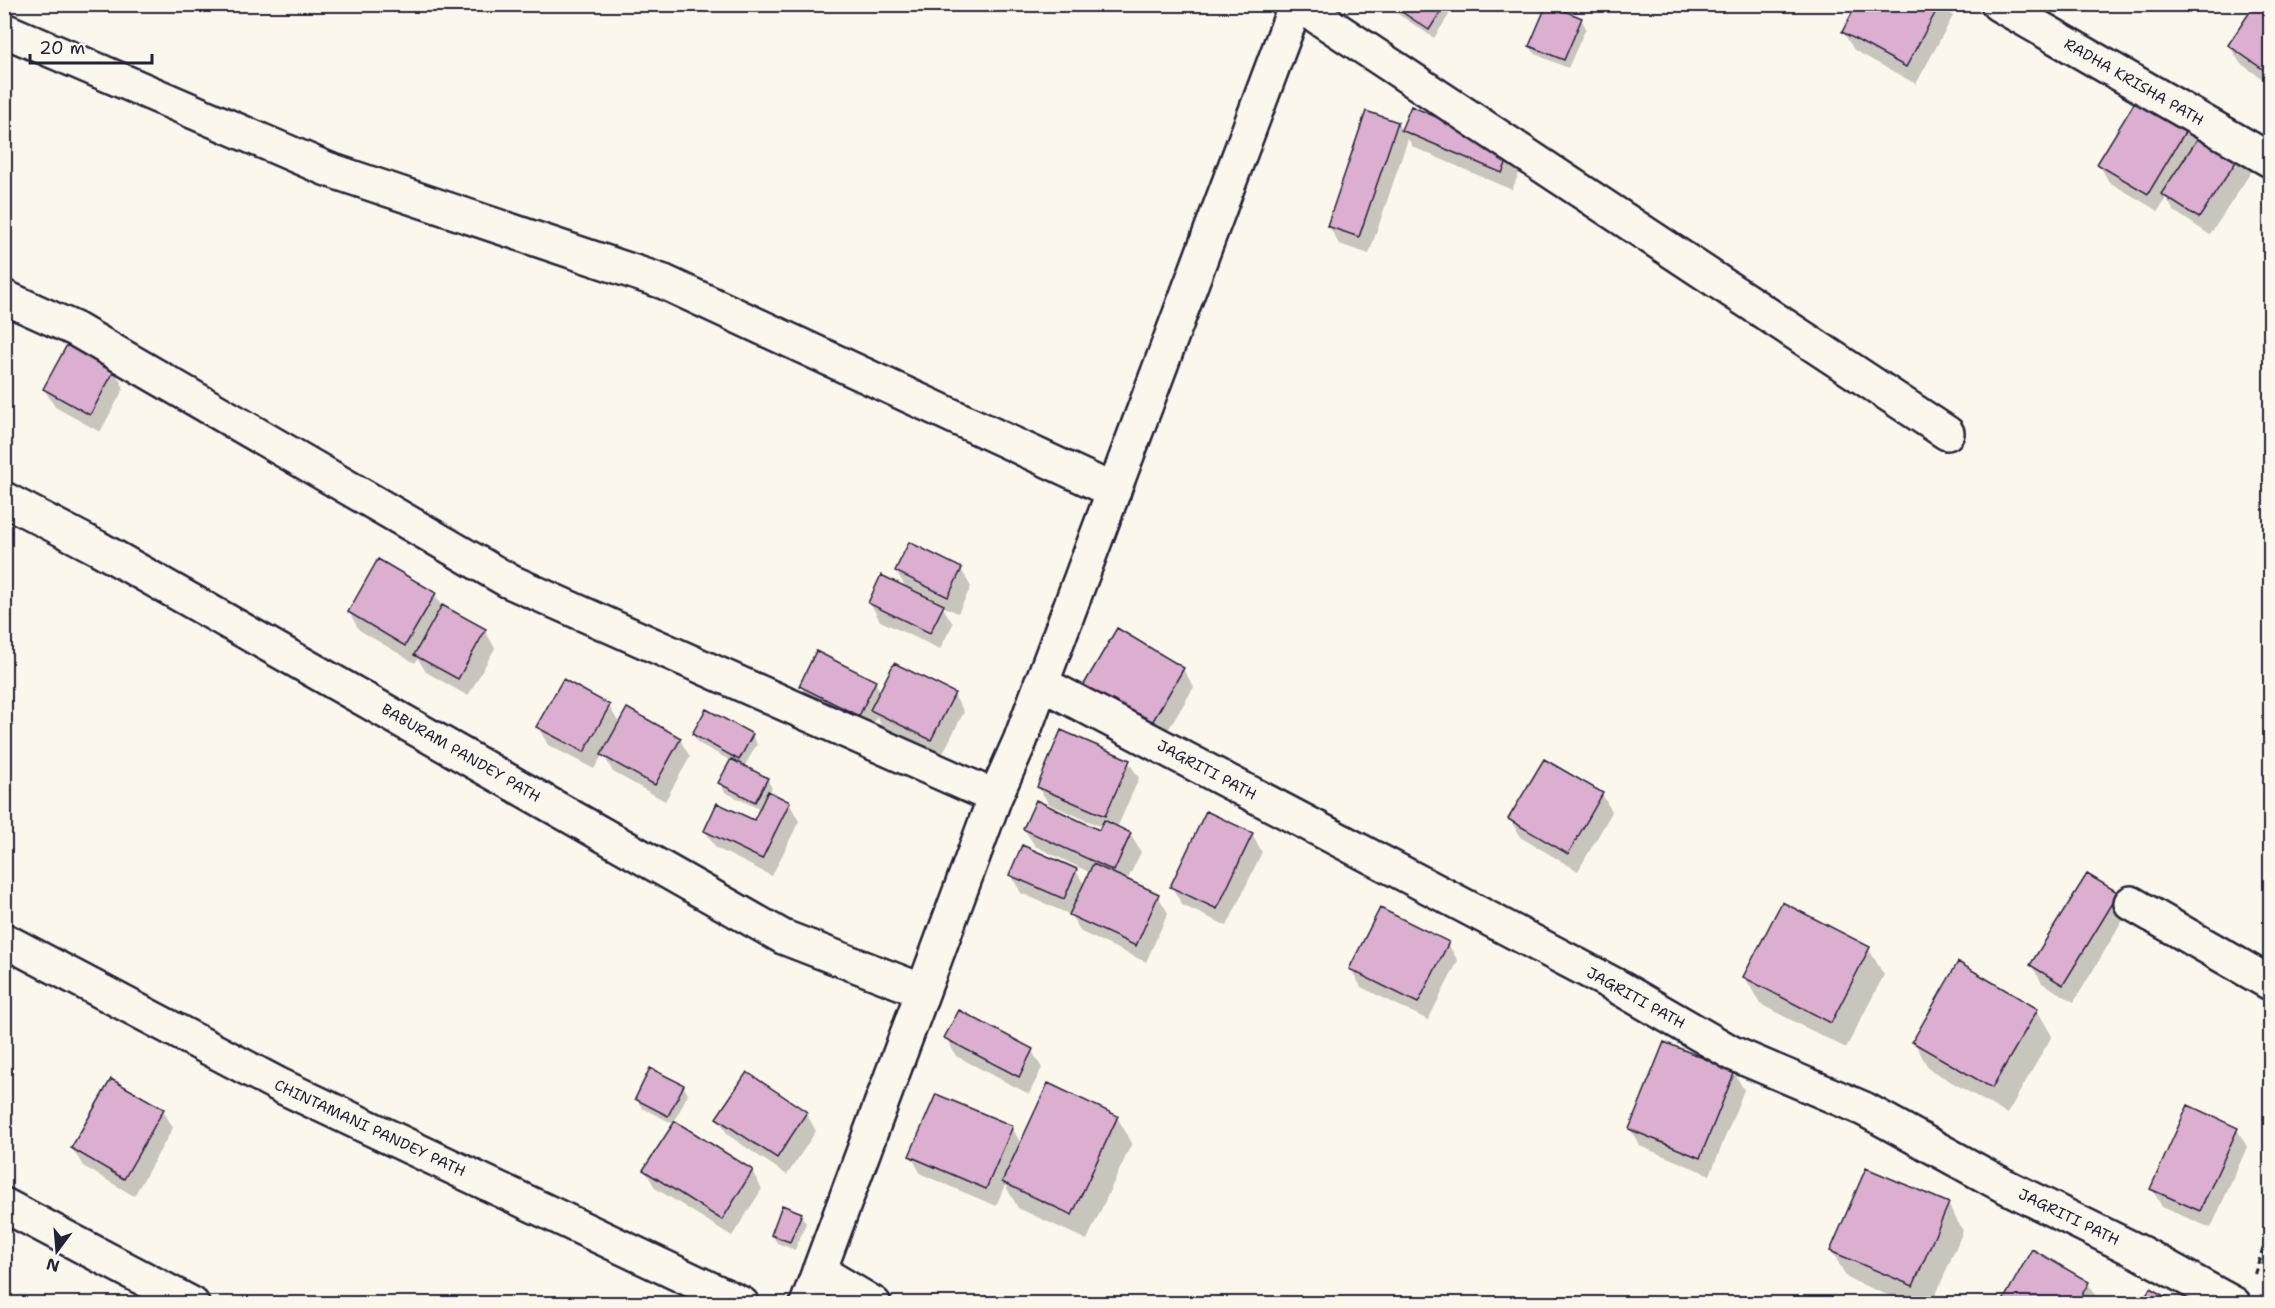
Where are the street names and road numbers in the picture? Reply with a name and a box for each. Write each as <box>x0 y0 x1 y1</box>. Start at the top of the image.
street label: RADHA KRISHA PATH <box>2060 34 2208 130</box>
street label: BABURAM PANDEY PATH <box>378 699 544 807</box>
street label: JAGRITI PATH <box>1154 735 1260 805</box>
street label: JAGRITI PATH <box>1583 963 1689 1033</box>
street label: CHINTAMANI PANDEY PATH <box>271 1075 469 1181</box>
street label: JAGRITI PATH <box>2015 1184 2123 1250</box>

